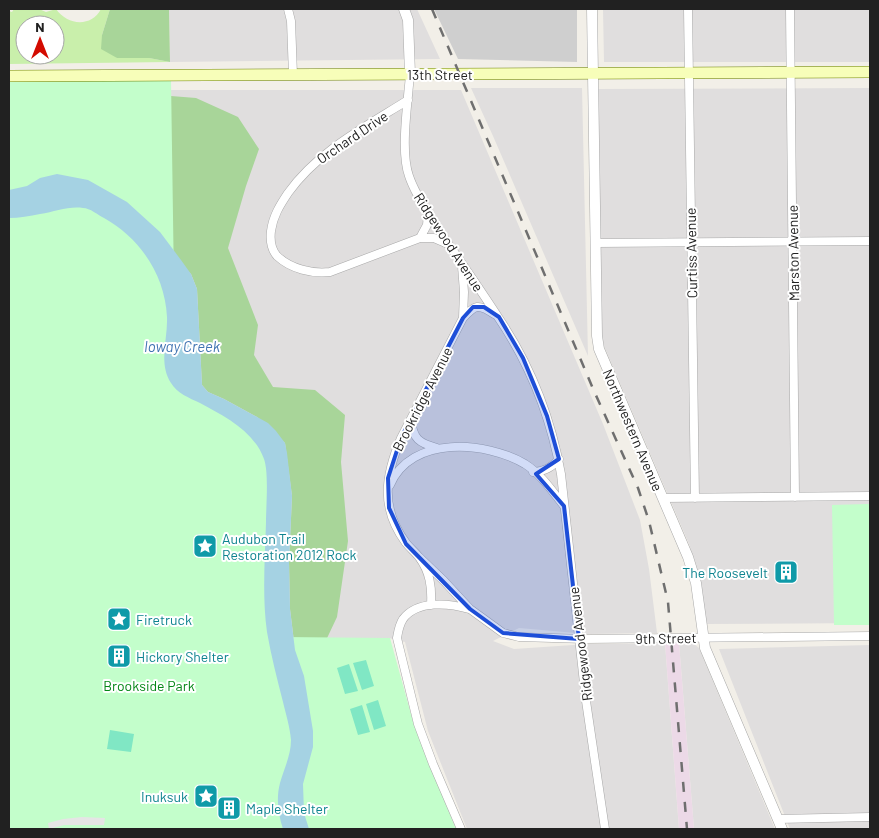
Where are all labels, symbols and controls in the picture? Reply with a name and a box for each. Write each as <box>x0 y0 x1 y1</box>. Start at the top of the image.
north arrow <box>15 15 65 65</box>
text: N <box>35 18 45 35</box>
street label: 13th Street <box>407 66 473 83</box>
street label: Orchard Drive <box>313 107 391 167</box>
street label: Ridgewood Avenue <box>411 189 487 295</box>
street label: Marston Avenue <box>784 205 802 301</box>
street label: Curtiss Avenue <box>682 208 700 298</box>
water label: Ioway Creek <box>144 337 221 355</box>
street label: Brookridge Avenue <box>388 344 456 454</box>
street label: Northwestern Avenue <box>600 366 666 494</box>
place label: Audubon Trail Restoration 2012 Rock <box>222 530 357 563</box>
place icon: Audubon Trail Restoration 2012 Rock <box>192 533 218 559</box>
building icon: The Roosevelt <box>773 559 799 585</box>
place label: The Roosevelt <box>682 564 768 581</box>
street label: Ridgewood Avenue <box>565 586 595 702</box>
place icon: Firetruck <box>106 606 132 632</box>
place label: Firetruck <box>136 611 192 628</box>
street label: 9th Street <box>635 629 697 647</box>
building icon: Hickory Shelter <box>106 643 132 669</box>
place label: Hickory Shelter <box>136 648 229 665</box>
park label: Brookside Park <box>103 677 195 694</box>
place icon: Inuksuk <box>193 783 219 809</box>
place label: Inuksuk <box>141 788 188 805</box>
building icon: Maple Shelter <box>216 795 242 821</box>
place label: Maple Shelter <box>246 800 328 817</box>

